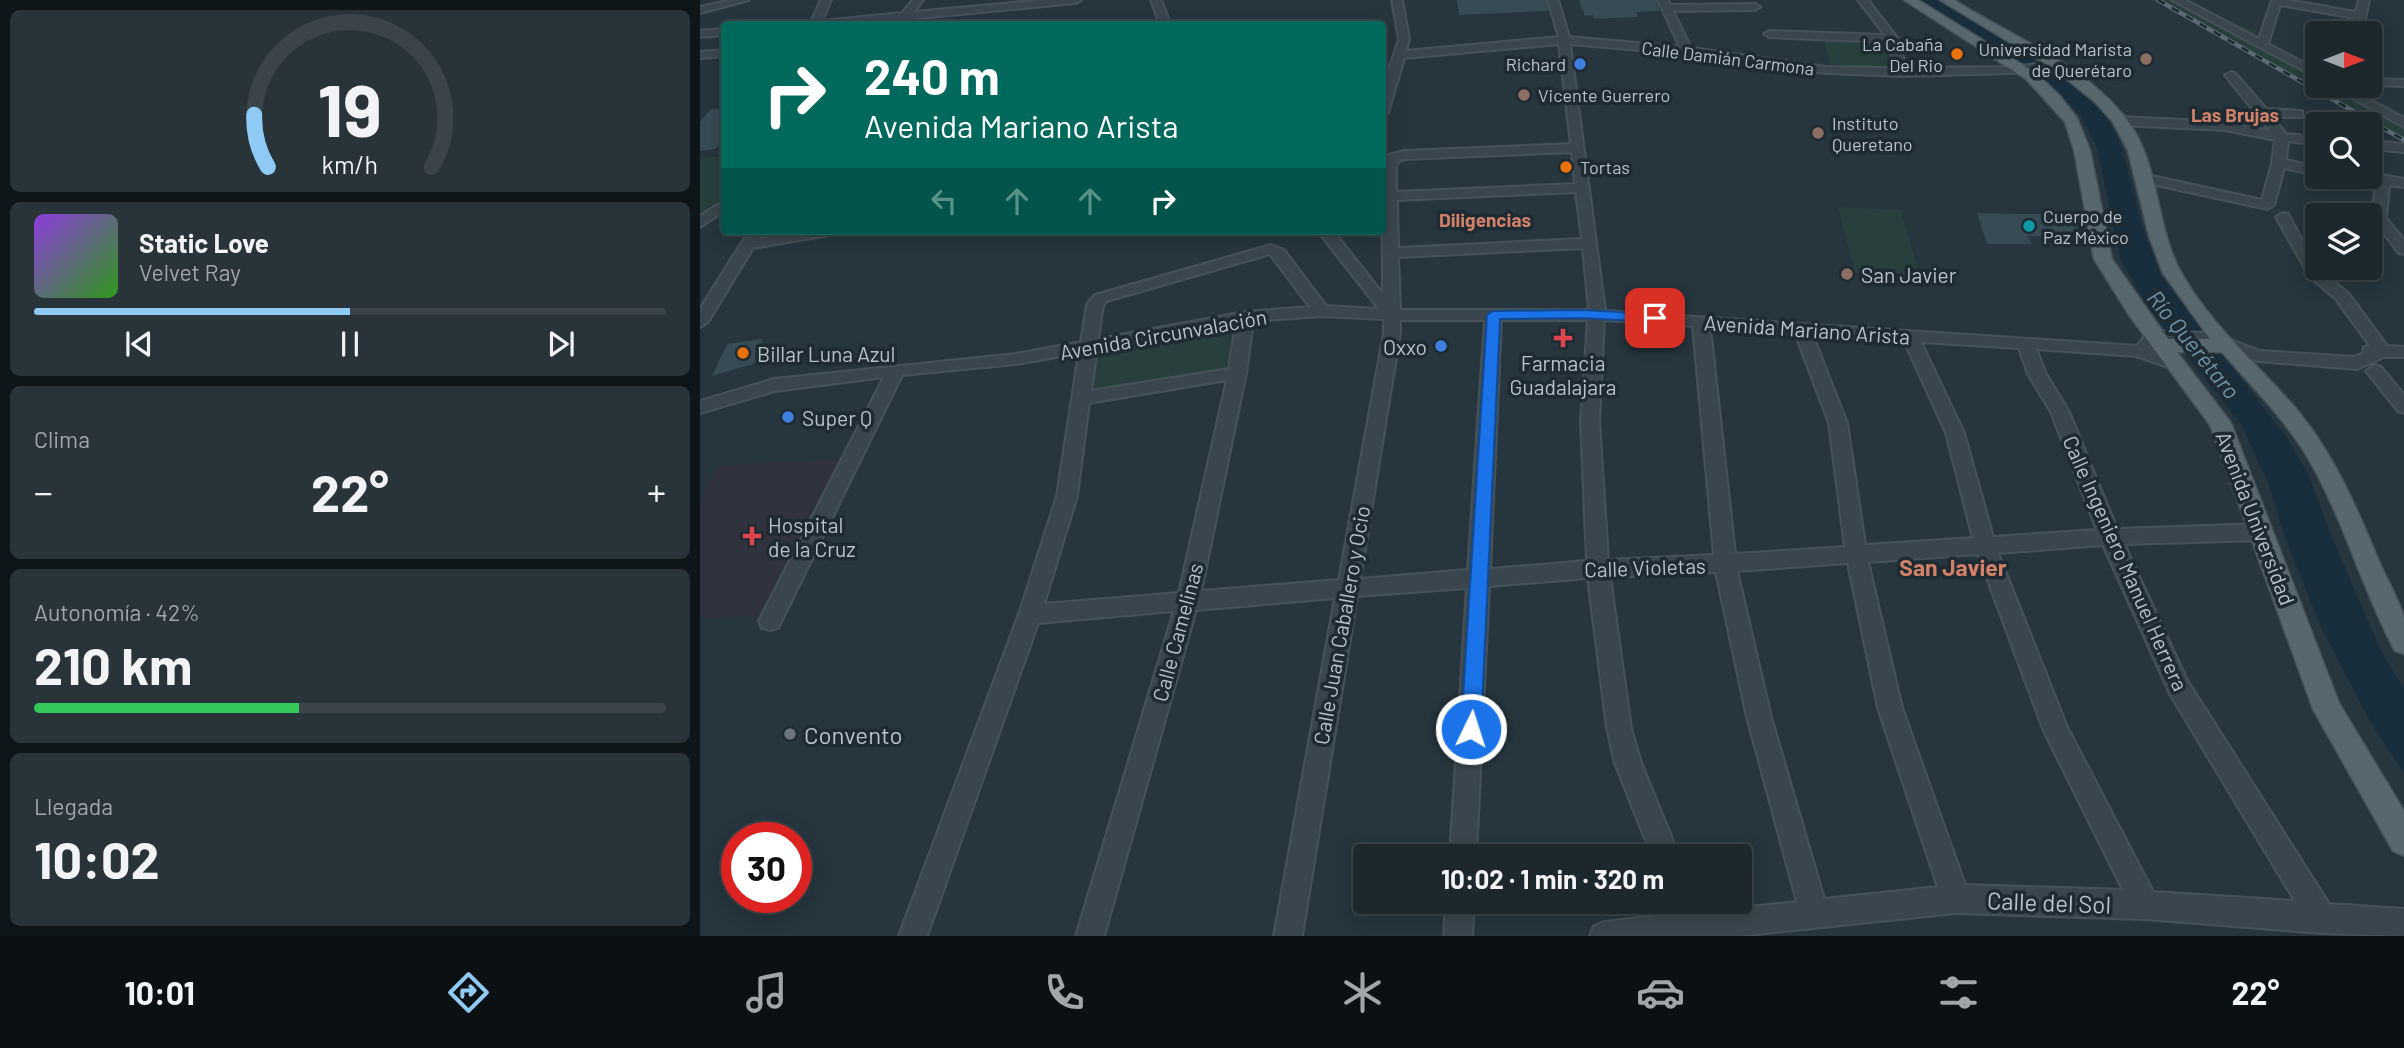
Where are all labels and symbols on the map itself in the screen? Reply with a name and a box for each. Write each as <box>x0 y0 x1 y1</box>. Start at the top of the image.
north arrow <box>2305 21 2382 98</box>
place label: La Cabaña Del Rio <box>1862 33 1943 76</box>
street label: Calle Damián Carmona <box>1640 36 1816 80</box>
place label: Universidad Marista de Querétaro <box>1978 38 2132 81</box>
marker: La Cabaña Del Rio <box>1949 46 1965 62</box>
marker: Universidad Marista de Querétaro <box>2138 51 2154 67</box>
place label: Richard <box>1506 53 1566 75</box>
marker: Richard <box>1572 56 1588 72</box>
place label: Vicente Guerrero <box>1538 84 1670 106</box>
marker: Vicente Guerrero <box>1516 87 1532 103</box>
district label: Las Brujas <box>2191 103 2279 126</box>
place label: Instituto Queretano <box>1832 112 1913 155</box>
marker: Instituto Queretano <box>1810 125 1826 141</box>
place label: Tortas <box>1580 156 1630 178</box>
marker: Tortas <box>1558 159 1574 175</box>
place label: Cuerpo de Paz México <box>2043 205 2129 248</box>
district label: Diligencias <box>1439 208 1531 231</box>
marker: Cuerpo de Paz México <box>2021 218 2037 234</box>
place label: San Javier <box>1861 262 1957 287</box>
marker: San Javier <box>1839 266 1855 282</box>
water label: Río Querétaro <box>2142 284 2246 404</box>
pin <box>1625 288 1685 348</box>
street label: Avenida Circunvalación <box>1057 303 1269 365</box>
street label: Avenida Mariano Arista <box>1703 309 1911 349</box>
marker: Farmacia Guadalajara <box>1555 330 1571 346</box>
place label: Oxxo <box>1383 334 1427 359</box>
marker: Oxxo <box>1433 338 1449 354</box>
place label: Billar Luna Azul <box>757 341 895 366</box>
marker: Billar Luna Azul <box>735 345 751 361</box>
place label: Farmacia Guadalajara <box>1510 350 1616 399</box>
place label: Super Q <box>802 405 872 430</box>
marker: Super Q <box>780 409 796 425</box>
street label: Avenida Universidad <box>2211 428 2301 608</box>
street label: Calle Ingeniero Manuel Herrera <box>2058 431 2194 695</box>
street label: Calle Juan Caballero y Ocio <box>1308 504 1374 746</box>
place label: Hospital de la Cruz <box>768 512 856 561</box>
marker: Hospital de la Cruz <box>742 526 762 546</box>
street label: Calle Violetas <box>1584 552 1706 582</box>
district label: San Javier <box>1899 553 2007 581</box>
street label: Calle Camelinas <box>1146 560 1208 704</box>
position arrow <box>1434 692 1508 766</box>
place label: Convento <box>804 720 903 749</box>
marker: Convento <box>782 726 798 742</box>
speed limit sign: 30 <box>721 822 812 913</box>
street label: Calle del Sol <box>1986 885 2112 919</box>

